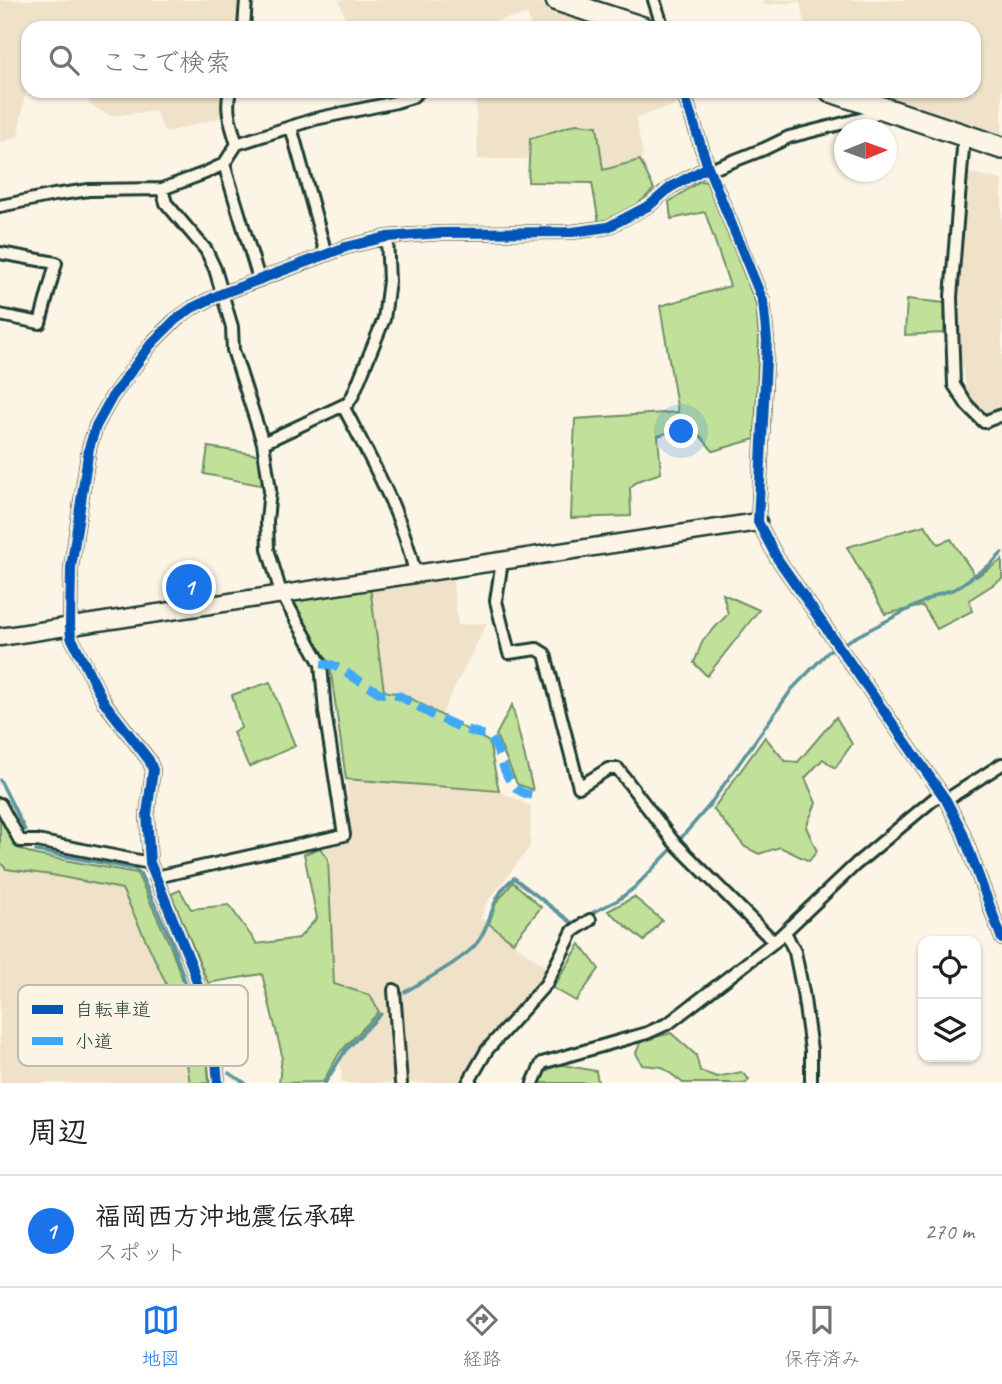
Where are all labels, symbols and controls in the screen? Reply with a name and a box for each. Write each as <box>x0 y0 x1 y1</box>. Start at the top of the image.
search box <box>21 21 981 98</box>
icon: search <box>45 41 83 79</box>
text: ここで検索 <box>101 46 231 79</box>
north arrow <box>834 119 897 182</box>
your location <box>664 414 698 448</box>
pin: 1 <box>166 561 212 613</box>
map controls <box>918 936 981 1062</box>
button: locate <box>918 936 981 999</box>
legend <box>18 985 248 1066</box>
text: 自転車道 <box>75 998 151 1022</box>
button: layers <box>918 999 981 1062</box>
text: 小道 <box>75 1030 113 1054</box>
text: 周辺 <box>28 1113 88 1151</box>
text: 福岡西方沖地震伝承碑 <box>95 1200 355 1233</box>
text: 1 <box>46 1217 56 1246</box>
text: 270 m <box>925 1217 974 1246</box>
text: スポット <box>95 1238 187 1267</box>
tab: 地図 <box>142 1301 180 1371</box>
tab: 経路 <box>463 1301 501 1371</box>
tab: 保存済み <box>784 1301 860 1371</box>

